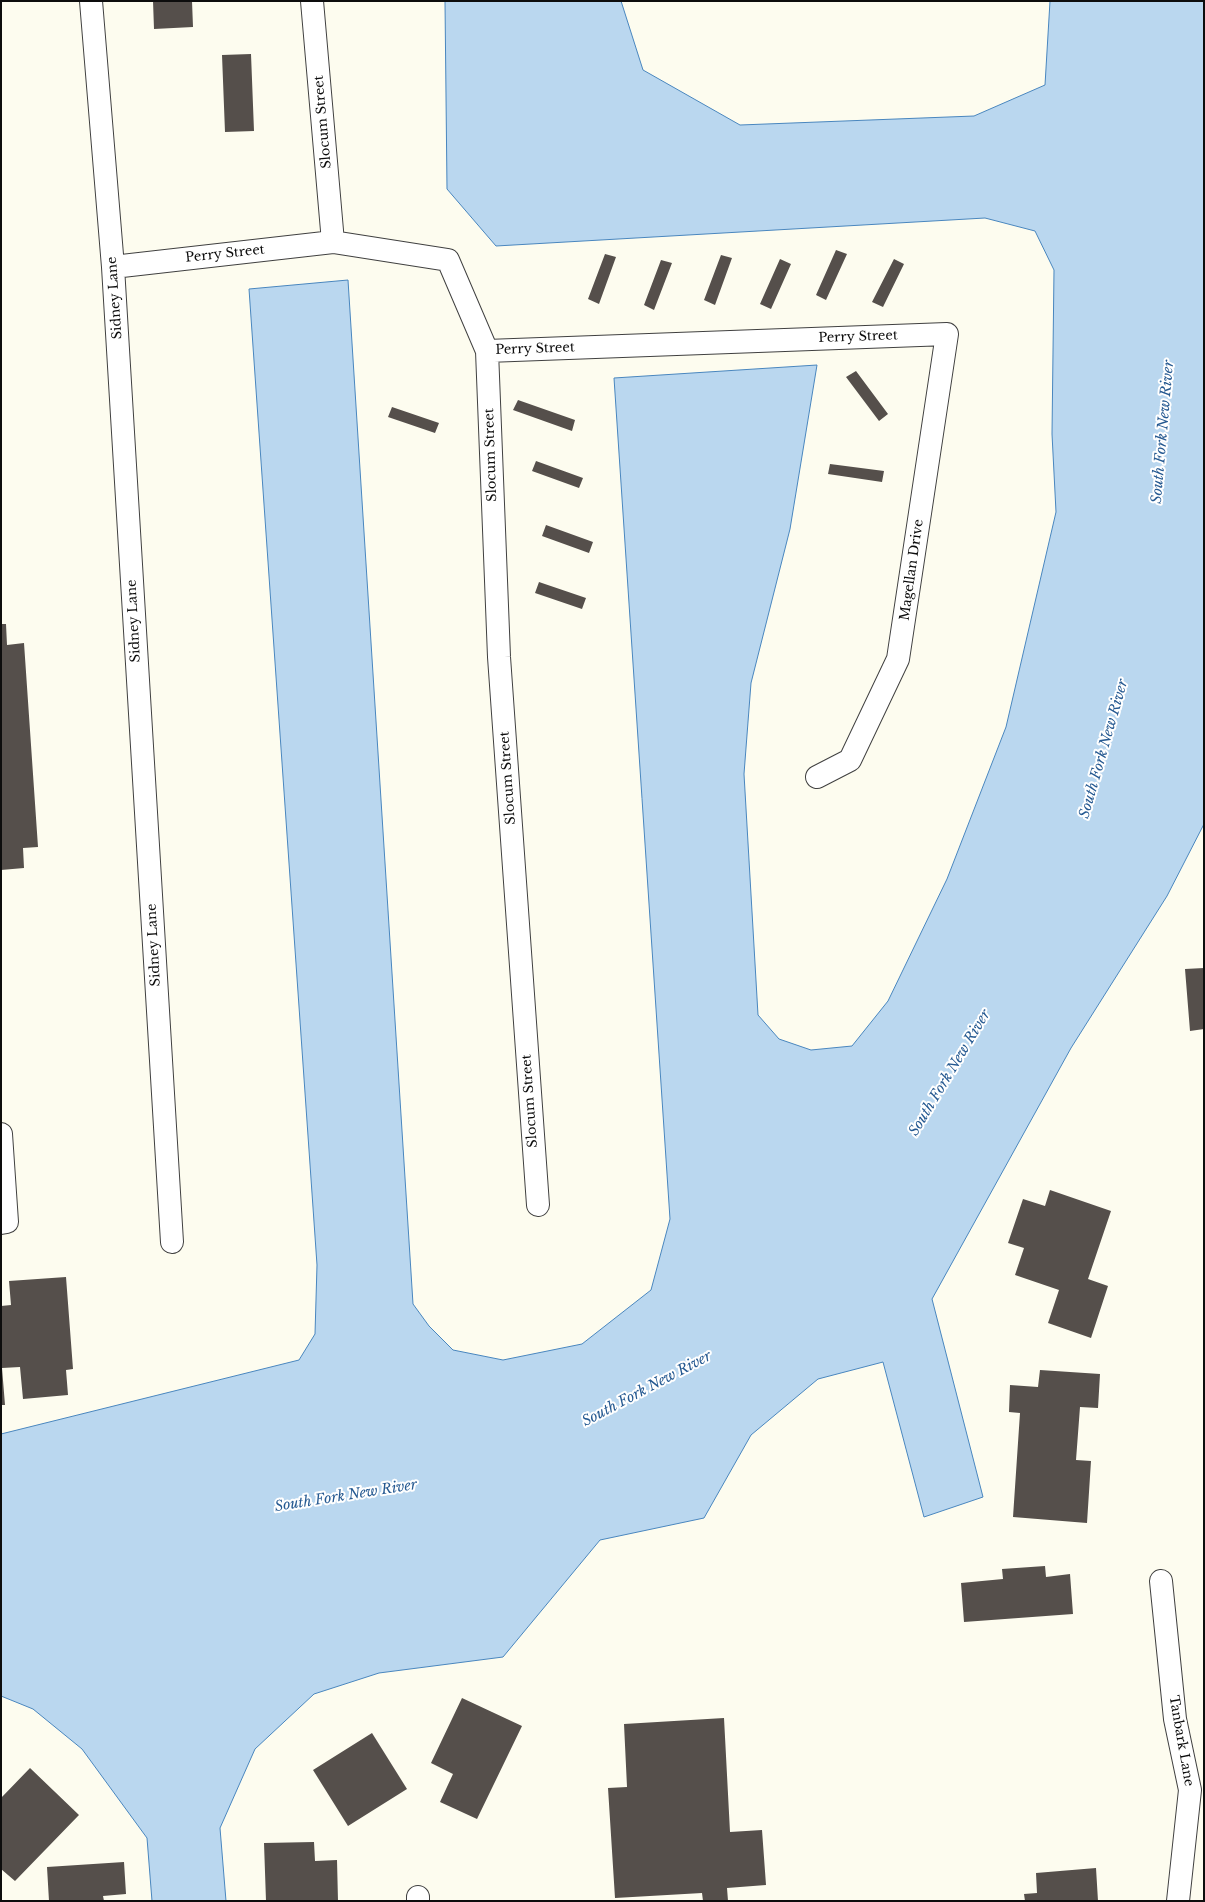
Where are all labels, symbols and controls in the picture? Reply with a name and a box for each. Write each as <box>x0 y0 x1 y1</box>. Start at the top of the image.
street label: Slocum Street <box>311 75 335 169</box>
street label: Perry Street <box>185 242 265 266</box>
street label: Sidney Lane <box>104 256 126 340</box>
street label: Perry Street <box>818 328 898 346</box>
street label: Perry Street <box>495 340 575 358</box>
water label: South Fork New River <box>1148 360 1178 504</box>
street label: Slocum Street <box>482 408 500 502</box>
street label: Magellan Drive <box>897 518 927 622</box>
street label: Sidney Lane <box>124 579 144 663</box>
water label: South Fork New River <box>1076 677 1132 821</box>
street label: Slocum Street <box>497 731 519 825</box>
street label: Sidney Lane <box>144 903 164 987</box>
water label: South Fork New River <box>906 1007 994 1139</box>
street label: Slocum Street <box>519 1054 541 1148</box>
water label: South Fork New River <box>579 1348 715 1430</box>
water label: South Fork New River <box>274 1476 418 1516</box>
street label: Tanbark Lane <box>1165 1694 1197 1788</box>

